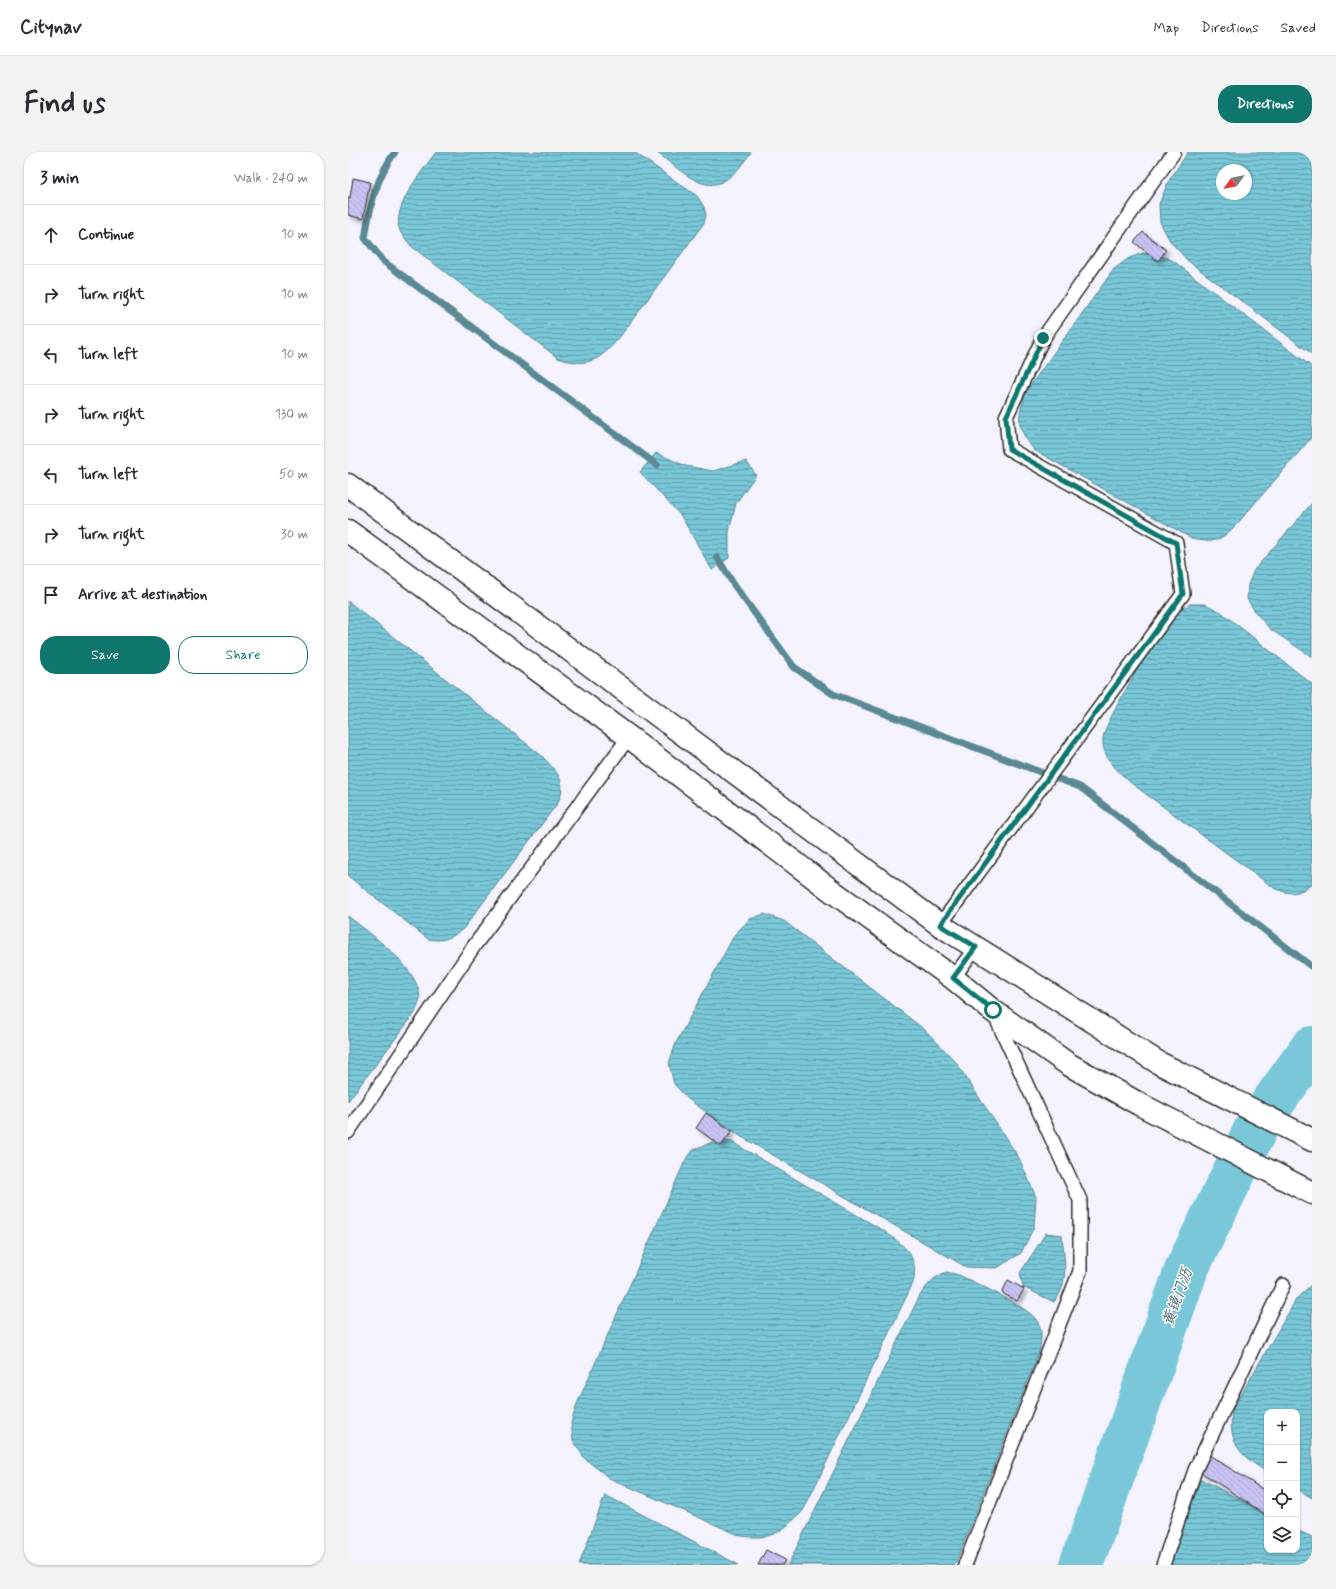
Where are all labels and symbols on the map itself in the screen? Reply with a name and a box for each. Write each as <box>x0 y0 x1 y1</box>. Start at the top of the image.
north arrow <box>1216 164 1252 200</box>
route end <box>1034 329 1052 347</box>
route start <box>984 1001 1002 1019</box>
water label: 黄镜门沥 <box>1158 1264 1198 1329</box>

